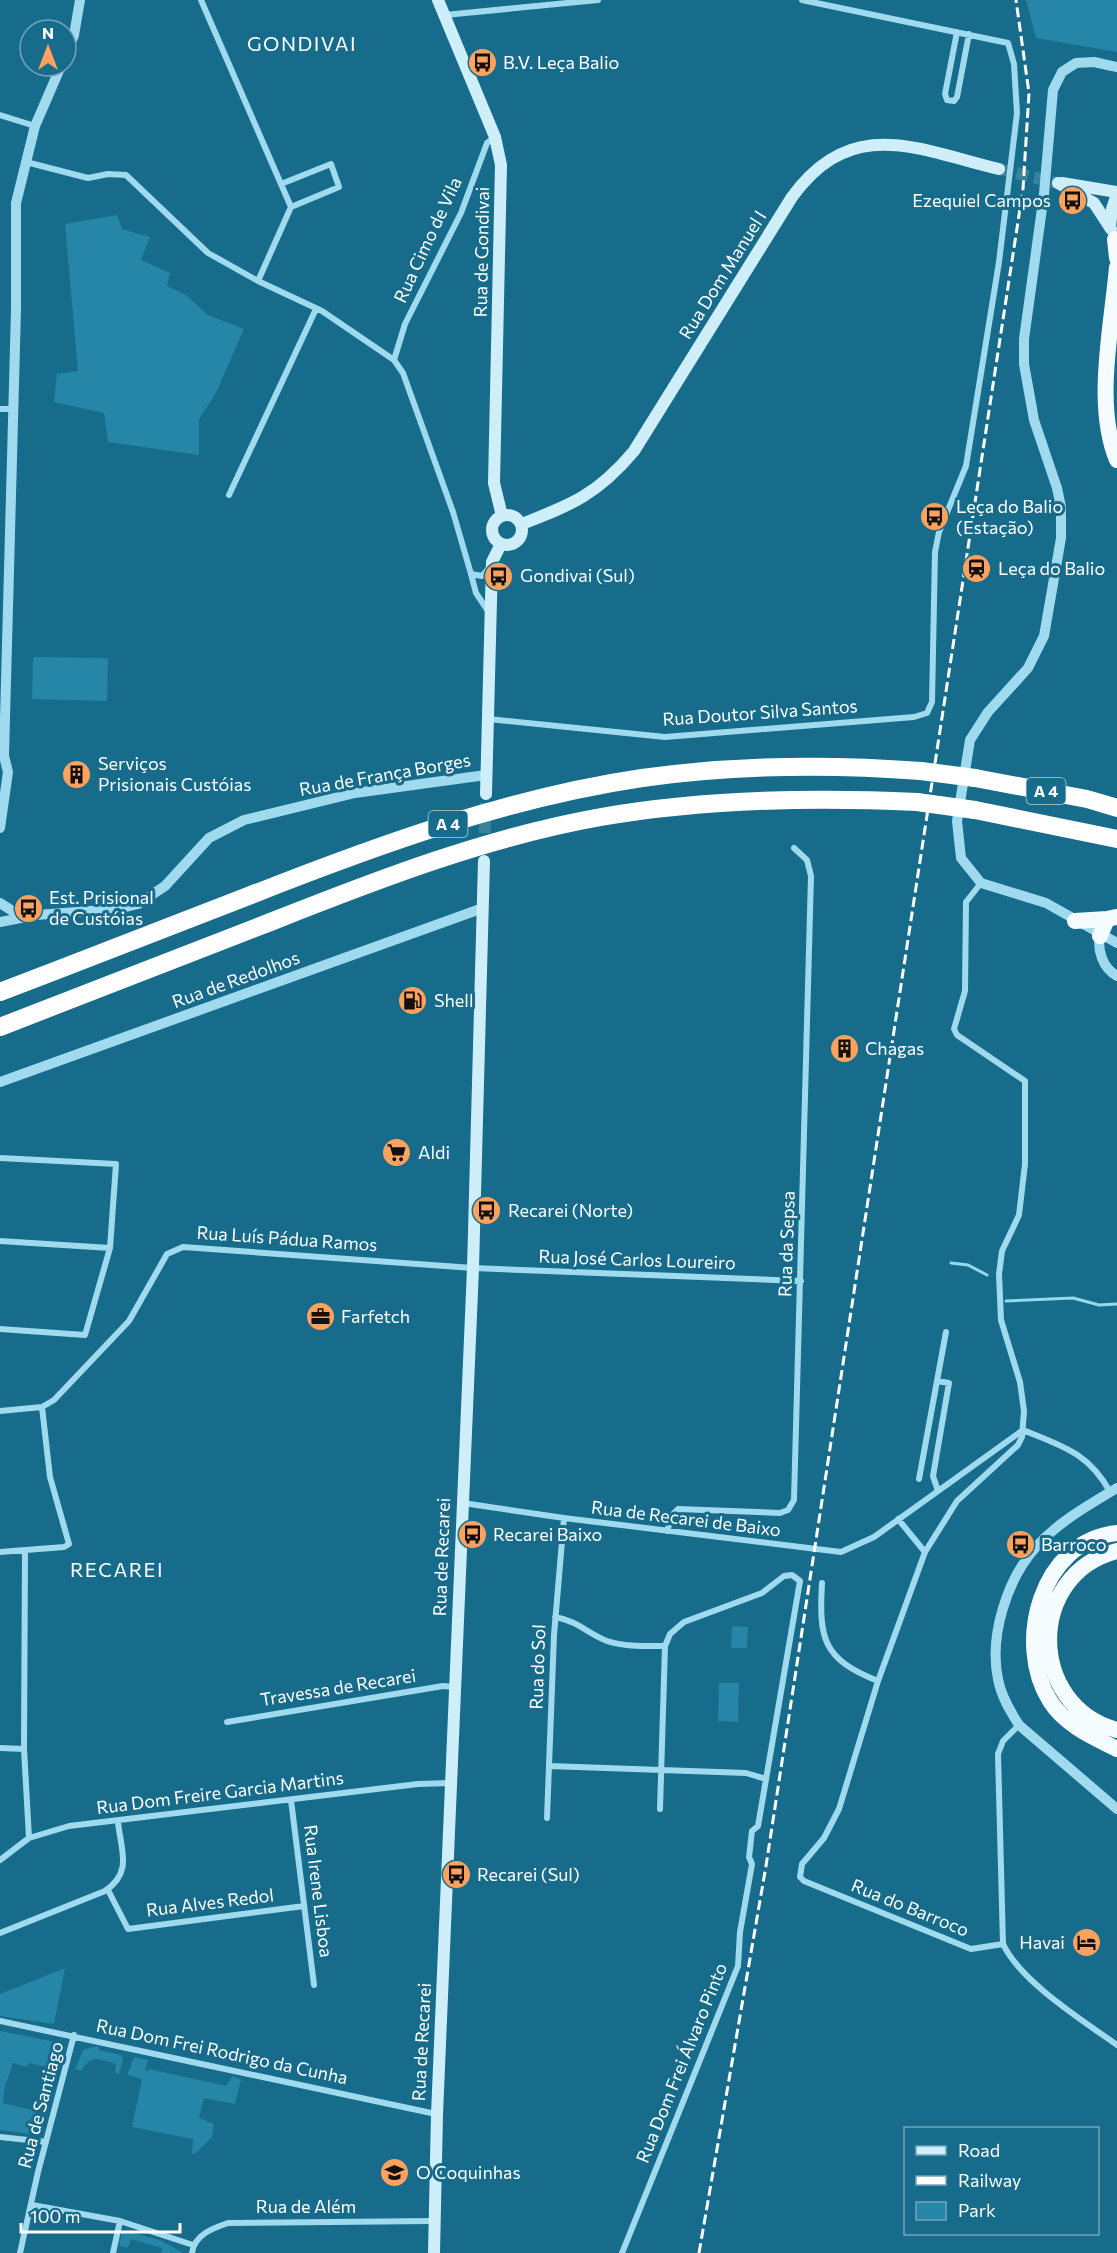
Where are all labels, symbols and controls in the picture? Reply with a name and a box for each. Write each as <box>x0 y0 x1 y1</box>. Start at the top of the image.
north arrow <box>18 18 78 78</box>
text: N <box>42 23 54 42</box>
district label: GONDIVAI <box>247 31 357 55</box>
bus stop icon: B.V. Leça Balio <box>466 47 498 79</box>
place label: B.V. Leça Balio <box>503 51 619 73</box>
street label: Rua Cimo de Vila <box>388 173 466 306</box>
bus stop icon: Ezequiel Campos <box>1056 185 1088 217</box>
street label: Rua de Gondivai <box>469 187 493 317</box>
place label: Ezequiel Campos <box>912 189 1051 211</box>
street label: Rua Dom Manuel I <box>674 206 771 343</box>
place label: Leça do Balio (Estação) <box>956 495 1063 538</box>
bus stop icon: Leça do Balio (Estação) <box>919 501 951 533</box>
station icon: Leça do Balio <box>961 553 993 585</box>
place label: Leça do Balio <box>998 557 1105 579</box>
bus stop icon: Gondivai (Sul) <box>483 560 515 592</box>
place label: Gondivai (Sul) <box>520 564 635 586</box>
street label: Rua Doutor Silva Santos <box>662 694 858 730</box>
street label: Rua de França Borges <box>297 748 472 800</box>
place label: Serviços Prisionais Custóias <box>98 752 251 795</box>
building icon: Serviços Prisionais Custóias <box>61 758 93 790</box>
road number: A 4 <box>1026 778 1066 804</box>
road number: A 4 <box>428 811 468 837</box>
place label: Est. Prisional de Custóias <box>49 886 154 929</box>
bus stop icon: Est. Prisional de Custóias <box>12 892 44 924</box>
street label: Rua de Redolhos <box>169 946 302 1012</box>
fuel station icon: Shell <box>397 985 429 1017</box>
place label: Shell <box>434 989 474 1011</box>
building icon: Chagas <box>828 1033 860 1065</box>
place label: Chagas <box>865 1037 924 1059</box>
supermarket icon: Aldi <box>381 1137 413 1169</box>
place label: Aldi <box>418 1141 450 1163</box>
street label: Rua da Sepsa <box>773 1190 799 1297</box>
bus stop icon: Recarei (Norte) <box>471 1195 503 1227</box>
place label: Recarei (Norte) <box>508 1199 633 1221</box>
street label: Rua Luís Pádua Ramos <box>196 1221 378 1255</box>
street label: Rua José Carlos Loureiro <box>538 1245 736 1273</box>
office icon: Farfetch <box>304 1301 336 1333</box>
place label: Farfetch <box>341 1305 410 1327</box>
street label: Rua de Recarei de Baixo <box>590 1495 782 1541</box>
street label: Rua de Recarei <box>428 1497 454 1617</box>
bus stop icon: Recarei Baixo <box>456 1519 488 1551</box>
place label: Recarei Baixo <box>493 1523 602 1545</box>
bus stop icon: Barroco <box>1004 1529 1036 1561</box>
place label: Barroco <box>1041 1533 1107 1555</box>
district label: RECAREI <box>70 1557 164 1581</box>
street label: Rua do Sol <box>525 1624 549 1710</box>
street label: Travessa de Recarei <box>258 1664 417 1710</box>
street label: Rua Dom Freire Garcia Martins <box>95 1766 345 1818</box>
street label: Rua Irene Lisboa <box>300 1823 338 1958</box>
bus stop icon: Recarei (Sul) <box>440 1859 472 1891</box>
place label: Recarei (Sul) <box>477 1863 580 1885</box>
street label: Rua do Barroco <box>848 1873 972 1941</box>
street label: Rua Alves Redol <box>145 1883 275 1921</box>
hotel icon: Havai <box>1070 1927 1102 1959</box>
place label: Havai <box>1019 1931 1065 1953</box>
street label: Rua Dom Frei Álvaro Pinto <box>631 1960 731 2166</box>
street label: Rua de Recarei <box>407 1982 435 2102</box>
street label: Rua Dom Frei Rodrigo da Cunha <box>94 2014 350 2088</box>
street label: Rua de Santiago <box>13 2039 68 2170</box>
legend <box>904 2127 1099 2235</box>
text: Road <box>958 2139 1000 2161</box>
school or university icon: O Coquinhas <box>379 2157 411 2189</box>
place label: O Coquinhas <box>416 2161 521 2183</box>
text: Railway <box>958 2169 1021 2191</box>
street label: Rua de Além <box>256 2195 356 2217</box>
scale bar <box>21 2196 180 2234</box>
text: Park <box>958 2199 996 2221</box>
text: 100 m <box>30 2205 80 2227</box>

